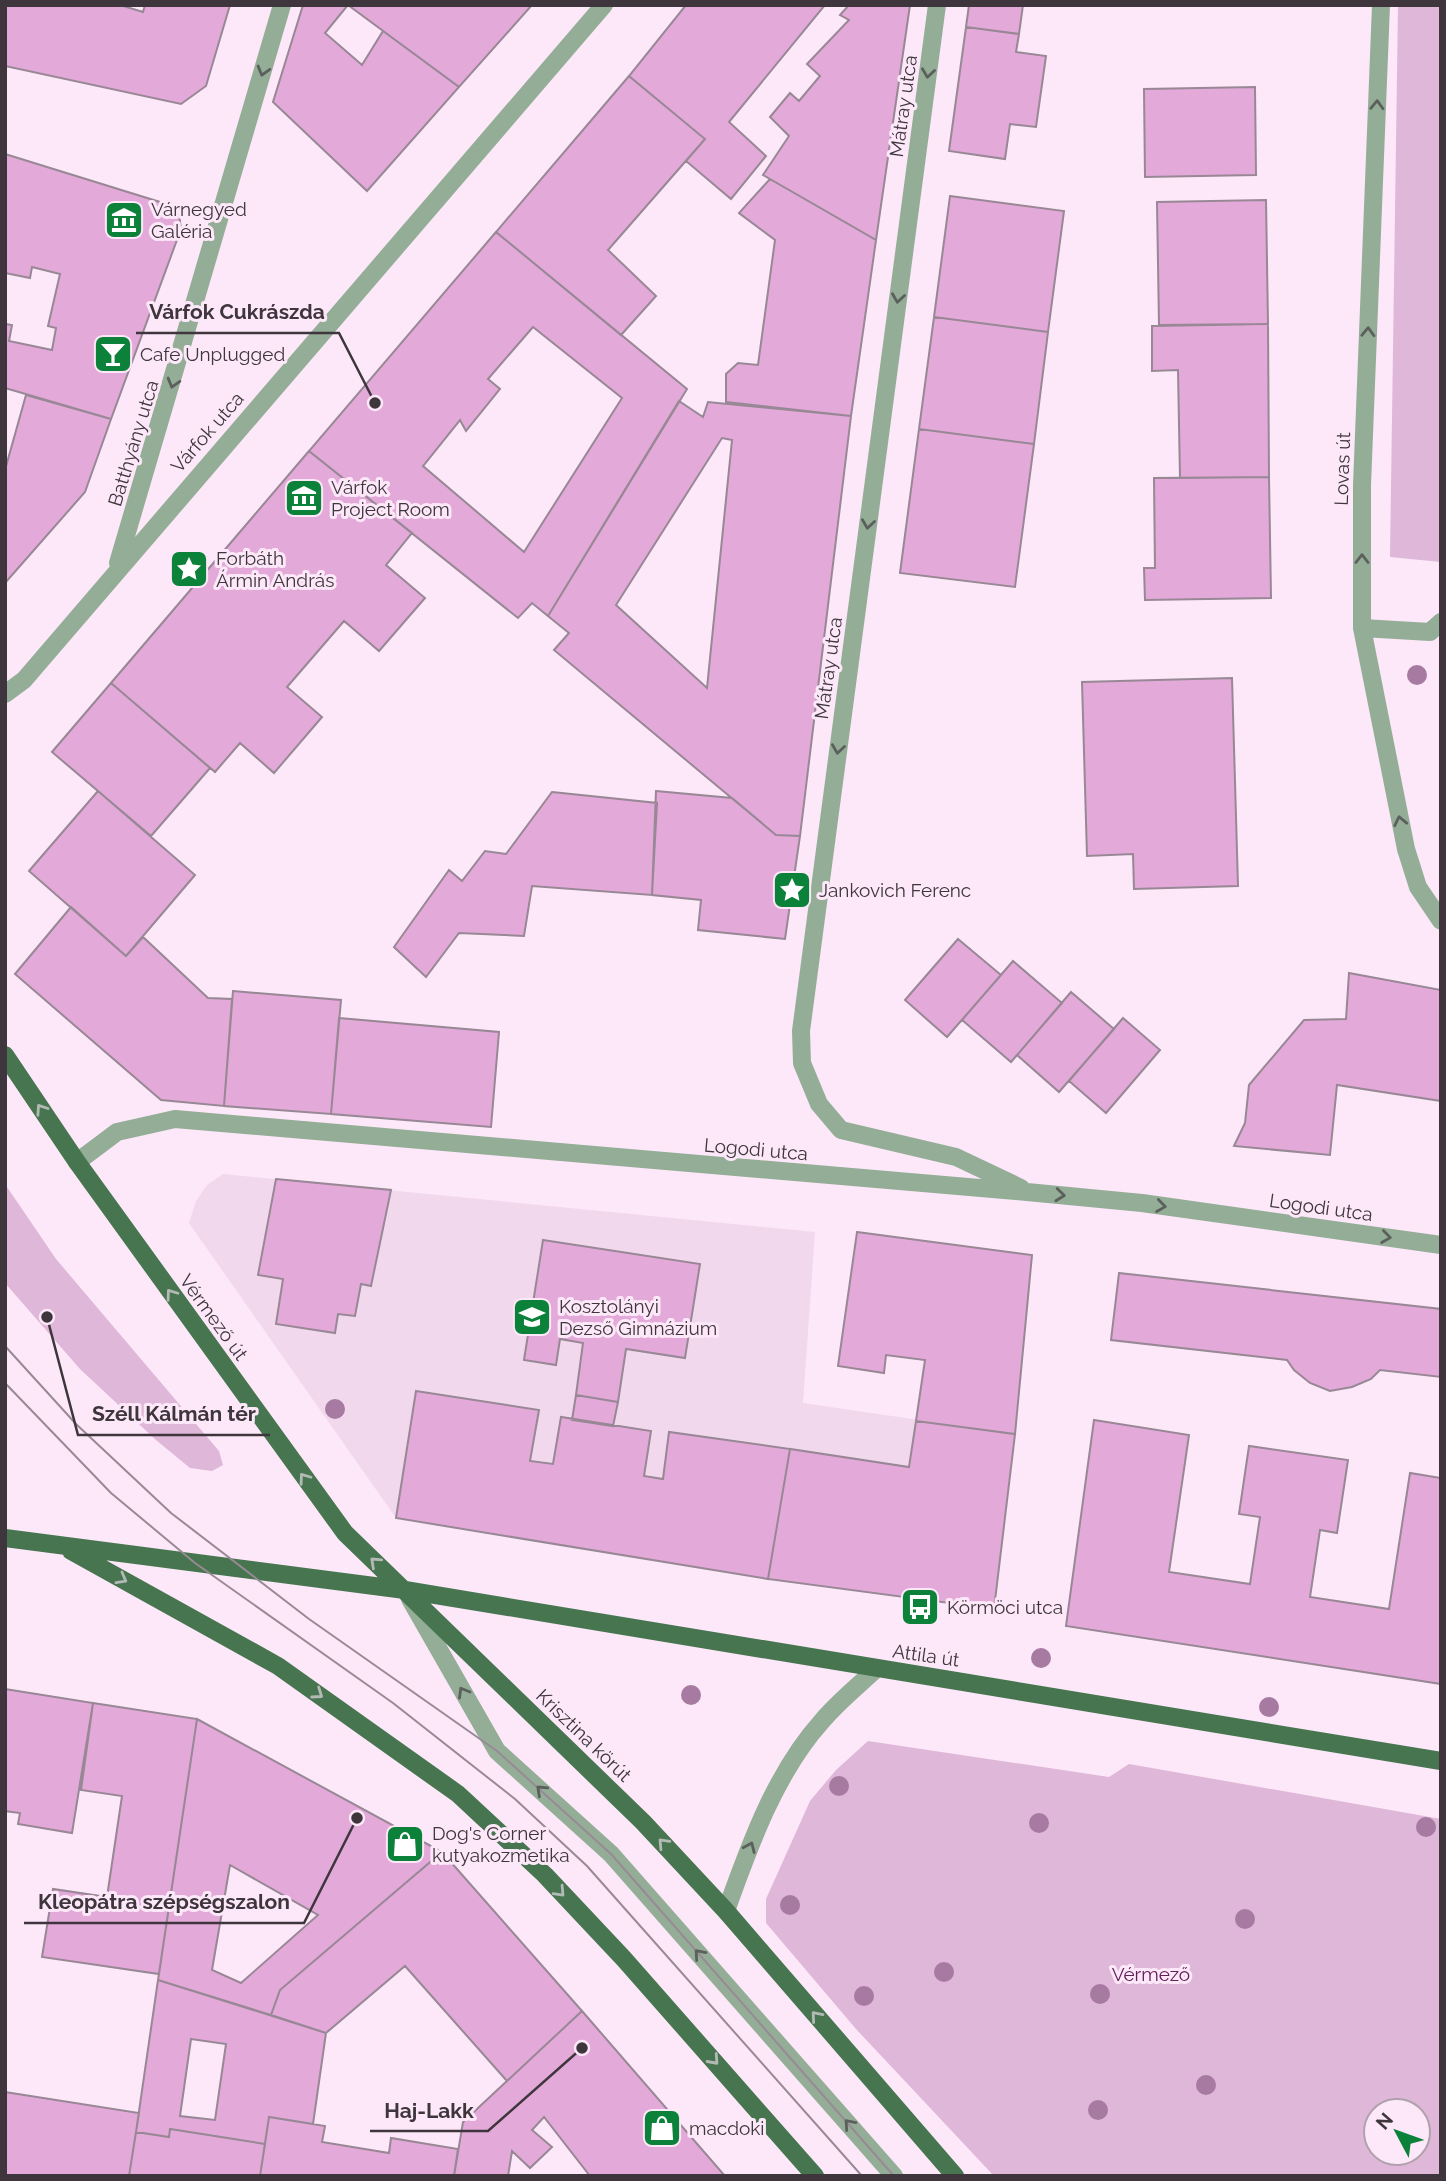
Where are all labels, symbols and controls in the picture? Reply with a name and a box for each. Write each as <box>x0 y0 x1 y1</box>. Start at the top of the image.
street label: Mátray utca <box>885 54 921 158</box>
one-way arrow <box>257 65 272 77</box>
one-way arrow <box>921 67 936 79</box>
one-way arrow <box>1369 99 1384 110</box>
place label: Várnegyed Galéria <box>151 198 247 242</box>
museum icon: Várnegyed Galéria <box>103 199 145 241</box>
callout: Várfok Cukrászda <box>136 291 339 333</box>
one-way arrow <box>891 293 906 304</box>
text: Várfok Cukrászda <box>149 299 325 324</box>
one-way arrow <box>1361 326 1376 337</box>
bar icon: Cafe Unplugged <box>92 333 134 375</box>
place label: Cafe Unplugged <box>140 343 285 365</box>
street label: Batthyány utca <box>103 377 163 509</box>
one-way arrow <box>166 377 181 389</box>
street label: Várfok utca <box>166 387 248 477</box>
street label: Lovas út <box>1330 431 1354 506</box>
place label: Várfok Project Room <box>331 476 450 520</box>
museum icon: Várfok Project Room <box>283 477 325 519</box>
one-way arrow <box>861 518 876 530</box>
place label: Forbáth Ármin András <box>216 547 334 591</box>
place icon: Forbáth Ármin András <box>168 548 210 590</box>
one-way arrow <box>1354 554 1370 564</box>
street label: Mátray utca <box>810 616 846 720</box>
one-way arrow <box>831 744 846 755</box>
one-way arrow <box>1394 815 1409 827</box>
place icon: Jankovich Ferenc <box>771 869 813 911</box>
place label: Jankovich Ferenc <box>819 879 971 901</box>
one-way arrow <box>37 1104 49 1117</box>
street label: Logodi utca <box>703 1133 809 1165</box>
one-way arrow <box>1055 1187 1066 1202</box>
street label: Logodi utca <box>1268 1189 1374 1225</box>
one-way arrow <box>1155 1198 1167 1213</box>
one-way arrow <box>1381 1230 1392 1245</box>
street label: Vérmező út <box>175 1270 253 1365</box>
one-way arrow <box>167 1289 179 1302</box>
place label: Kosztolányi Dezső Gimnázium <box>559 1295 717 1339</box>
school or university icon: Kosztolányi Dezső Gimnázium <box>511 1296 553 1338</box>
callout: Széll Kálmán tér <box>78 1393 270 1435</box>
text: Széll Kálmán tér <box>92 1401 256 1426</box>
one-way arrow <box>299 1473 312 1486</box>
one-way arrow <box>370 1557 383 1570</box>
one-way arrow <box>114 1571 127 1584</box>
bus stop icon: Körmöci utca <box>899 1586 941 1628</box>
place label: Körmöci utca <box>947 1596 1063 1618</box>
street label: Attila út <box>891 1639 961 1671</box>
street label: Krisztina körút <box>532 1684 637 1786</box>
one-way arrow <box>310 1686 323 1698</box>
one-way arrow <box>458 1686 471 1699</box>
one-way arrow <box>536 1785 549 1798</box>
place label: Dog's Corner kutyakozmetika <box>432 1822 570 1866</box>
shop icon: Dog's Corner kutyakozmetika <box>384 1823 426 1865</box>
one-way arrow <box>658 1838 671 1851</box>
one-way arrow <box>742 1842 756 1855</box>
callout: Kleopátra szépségszalon <box>24 1881 304 1923</box>
one-way arrow <box>552 1884 565 1897</box>
text: Kleopátra szépségszalon <box>38 1889 290 1914</box>
one-way arrow <box>694 1949 707 1962</box>
park label: Vérmező <box>1112 1963 1190 1985</box>
one-way arrow <box>812 2011 824 2024</box>
one-way arrow <box>705 2052 718 2065</box>
callout: Haj-Lakk <box>370 2089 488 2131</box>
north arrow <box>1362 2097 1432 2167</box>
text: Haj-Lakk <box>384 2098 474 2123</box>
shop icon: macdoki <box>641 2107 683 2149</box>
text: N <box>1371 2108 1397 2134</box>
place label: macdoki <box>689 2117 765 2139</box>
one-way arrow <box>845 2119 857 2132</box>

